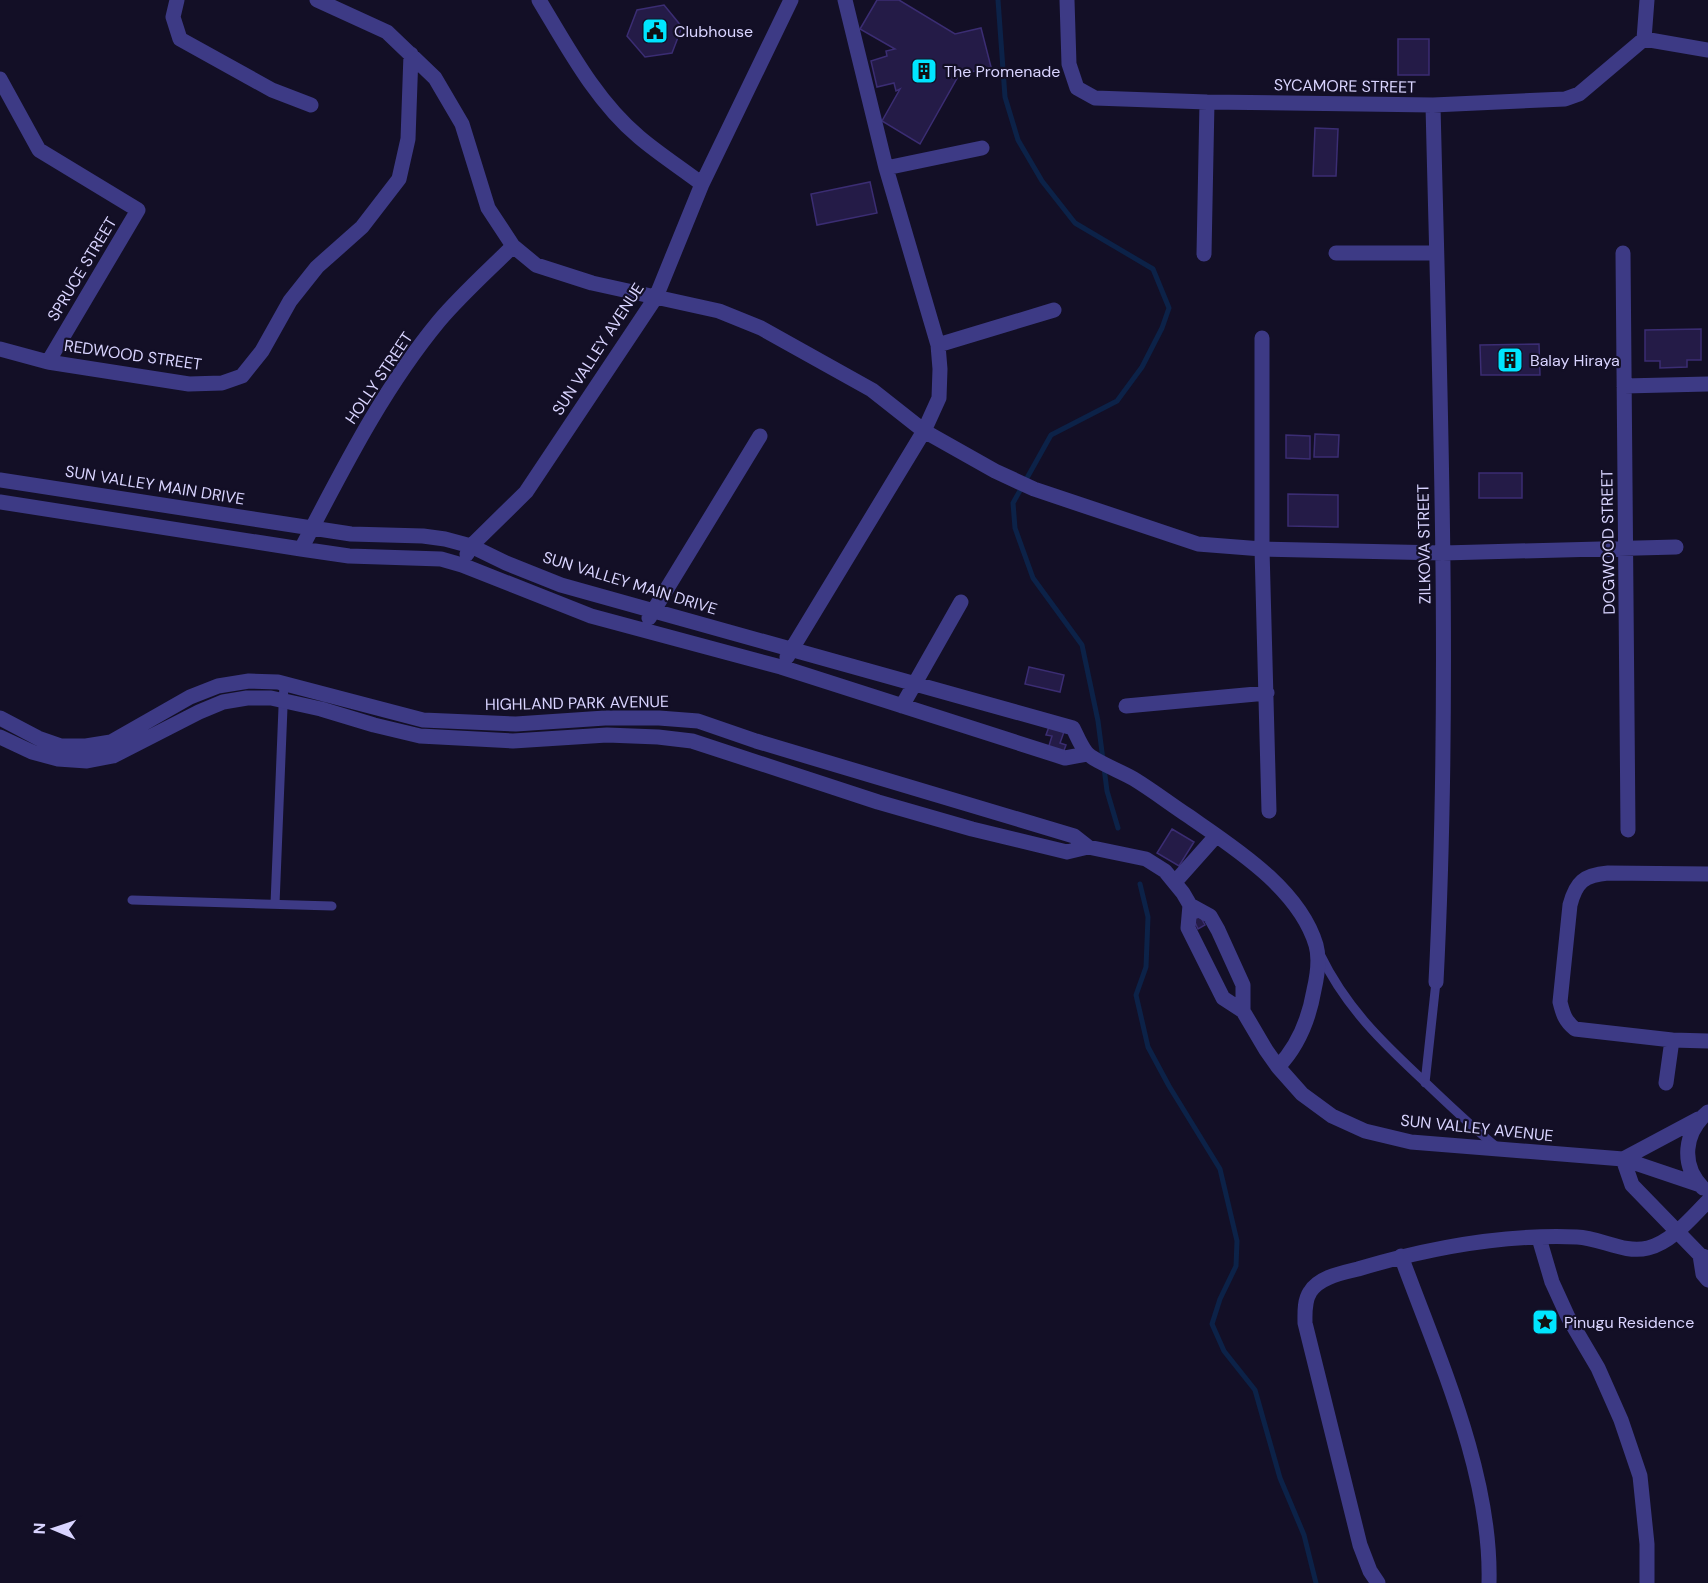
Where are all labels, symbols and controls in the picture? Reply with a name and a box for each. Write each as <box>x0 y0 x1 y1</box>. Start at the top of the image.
public building icon: Clubhouse <box>640 16 670 46</box>
place label: Clubhouse <box>674 21 753 42</box>
building icon: The Promenade <box>909 56 939 86</box>
place label: The Promenade <box>944 61 1060 82</box>
street label: SYCAMORE STREET <box>1274 74 1416 98</box>
street label: SPRUCE STREET <box>43 213 121 325</box>
street label: SUN VALLEY AVENUE <box>547 279 649 419</box>
street label: HOLLY STREET <box>340 328 418 428</box>
street label: REDWOOD STREET <box>63 335 203 375</box>
building icon: Balay Hiraya <box>1495 345 1525 375</box>
place label: Balay Hiraya <box>1530 350 1620 371</box>
street label: SUN VALLEY MAIN DRIVE <box>64 460 246 510</box>
street label: DOGWOOD STREET <box>1596 469 1620 615</box>
street label: ZILKOVA STREET <box>1412 484 1436 604</box>
street label: SUN VALLEY MAIN DRIVE <box>540 546 720 620</box>
street label: HIGHLAND PARK AVENUE <box>485 691 669 715</box>
street label: SUN VALLEY AVENUE <box>1399 1110 1555 1146</box>
place icon: Pinugu Residence <box>1530 1307 1560 1337</box>
place label: Pinugu Residence <box>1564 1312 1694 1333</box>
north arrow <box>24 1499 84 1559</box>
text: N <box>29 1522 50 1535</box>

